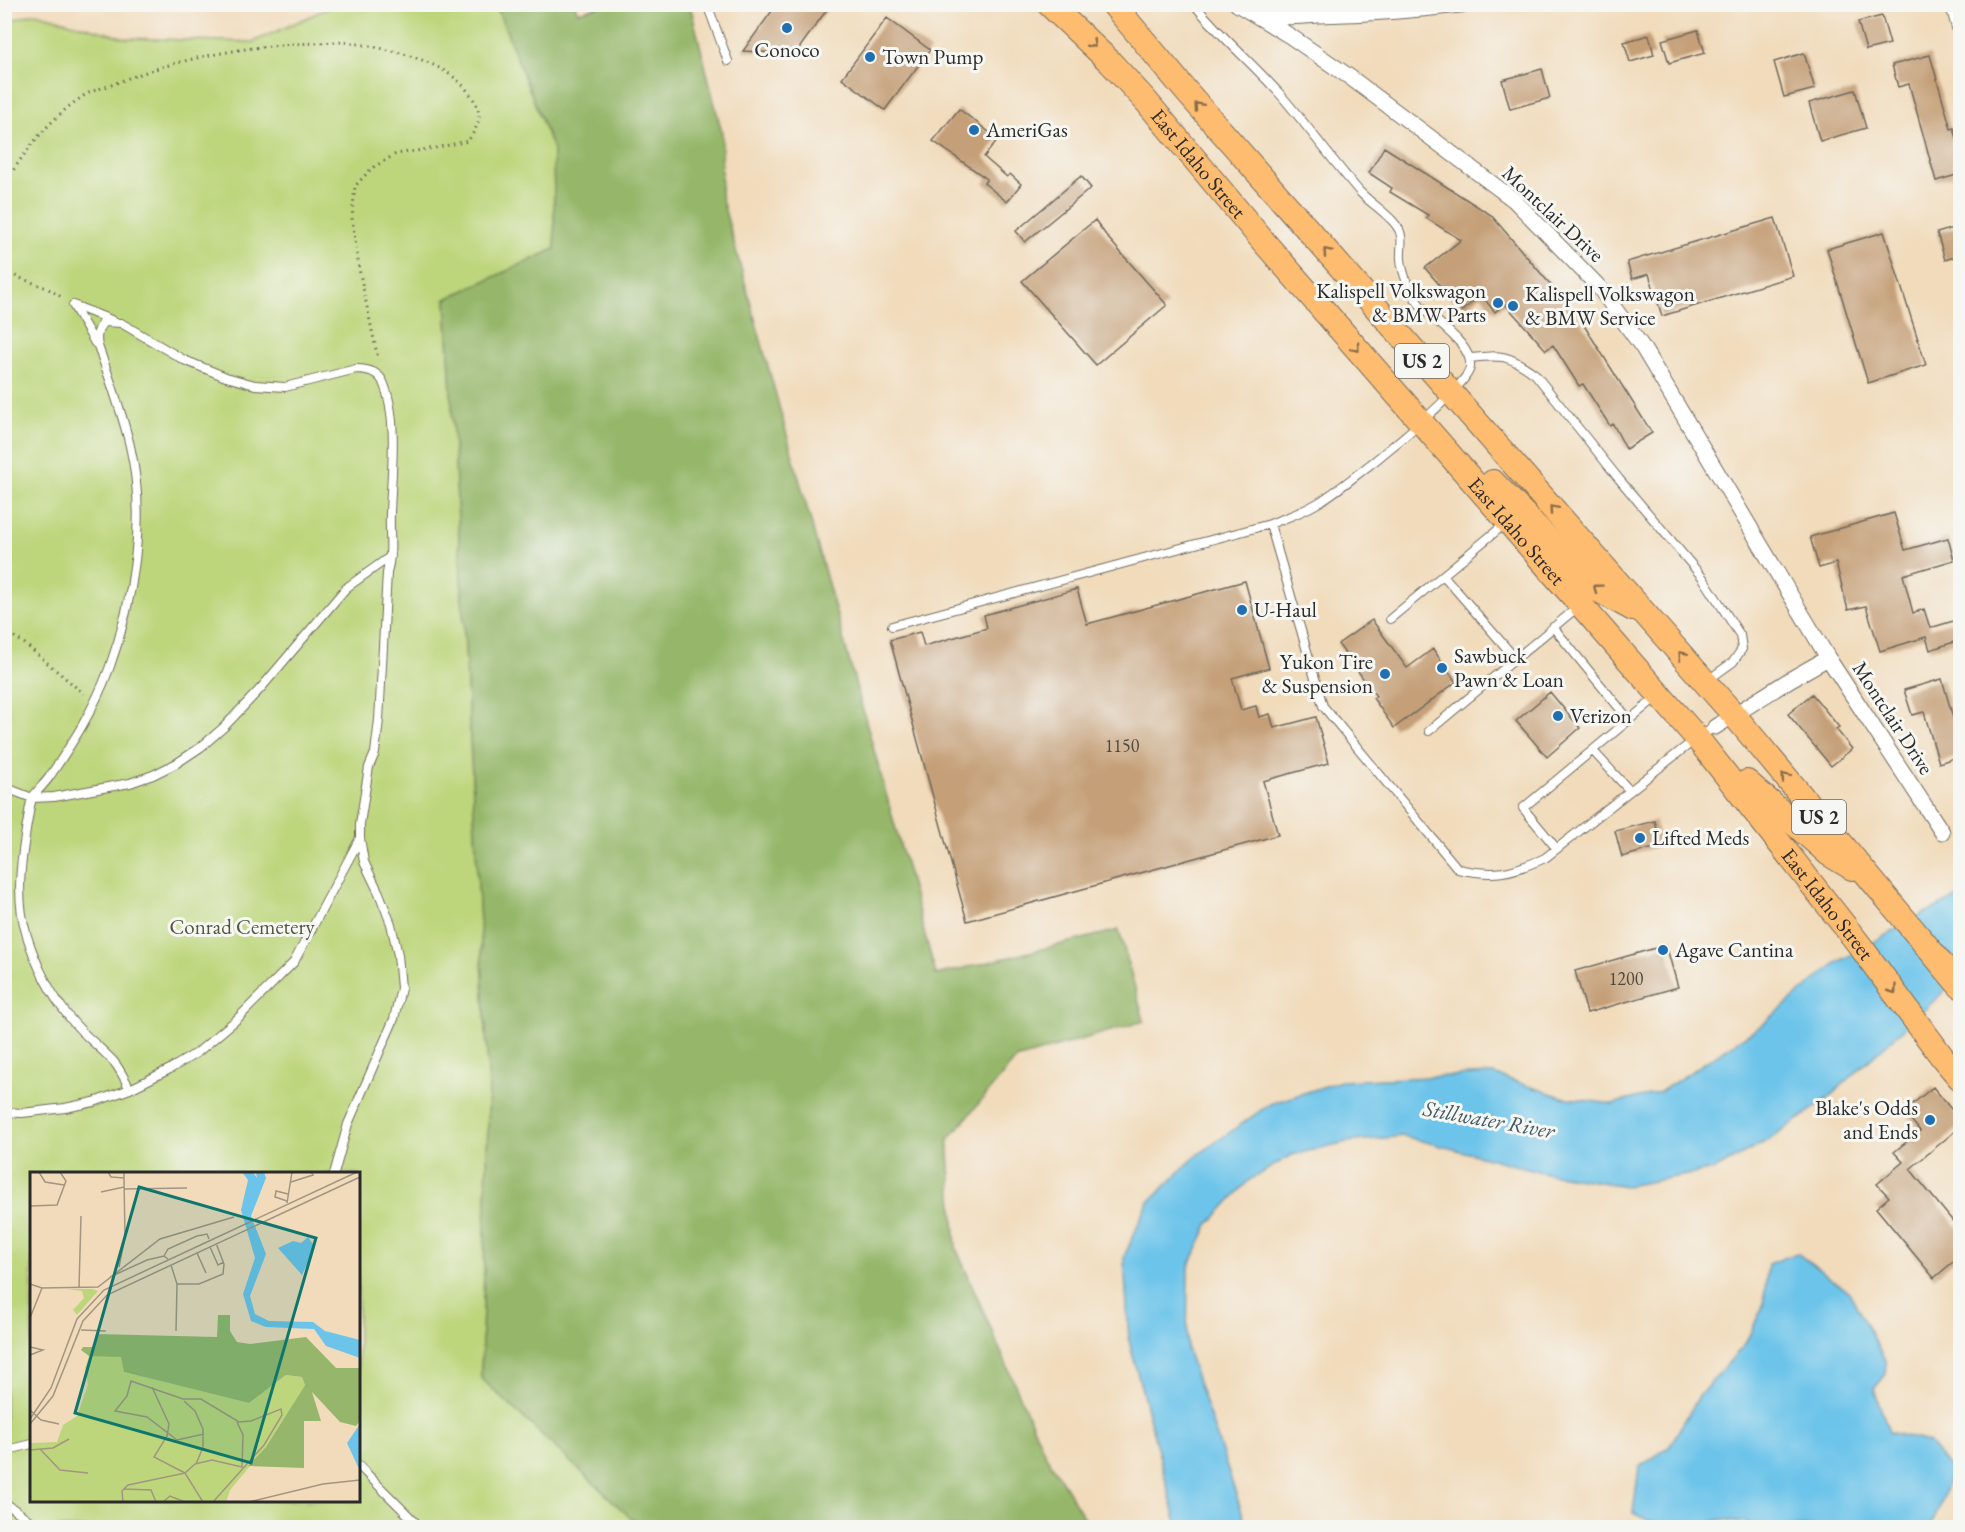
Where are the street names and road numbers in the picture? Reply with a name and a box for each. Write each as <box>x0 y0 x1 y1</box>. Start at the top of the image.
street label: East Idaho Street <box>1145 103 1253 224</box>
street label: Montclair Drive <box>1497 160 1610 268</box>
road number: US 2 <box>1395 344 1449 378</box>
street label: East Idaho Street <box>1462 471 1572 591</box>
street label: Montclair Drive <box>1847 656 1940 779</box>
road number: US 2 <box>1792 800 1846 834</box>
street label: East Idaho Street <box>1776 843 1880 966</box>

